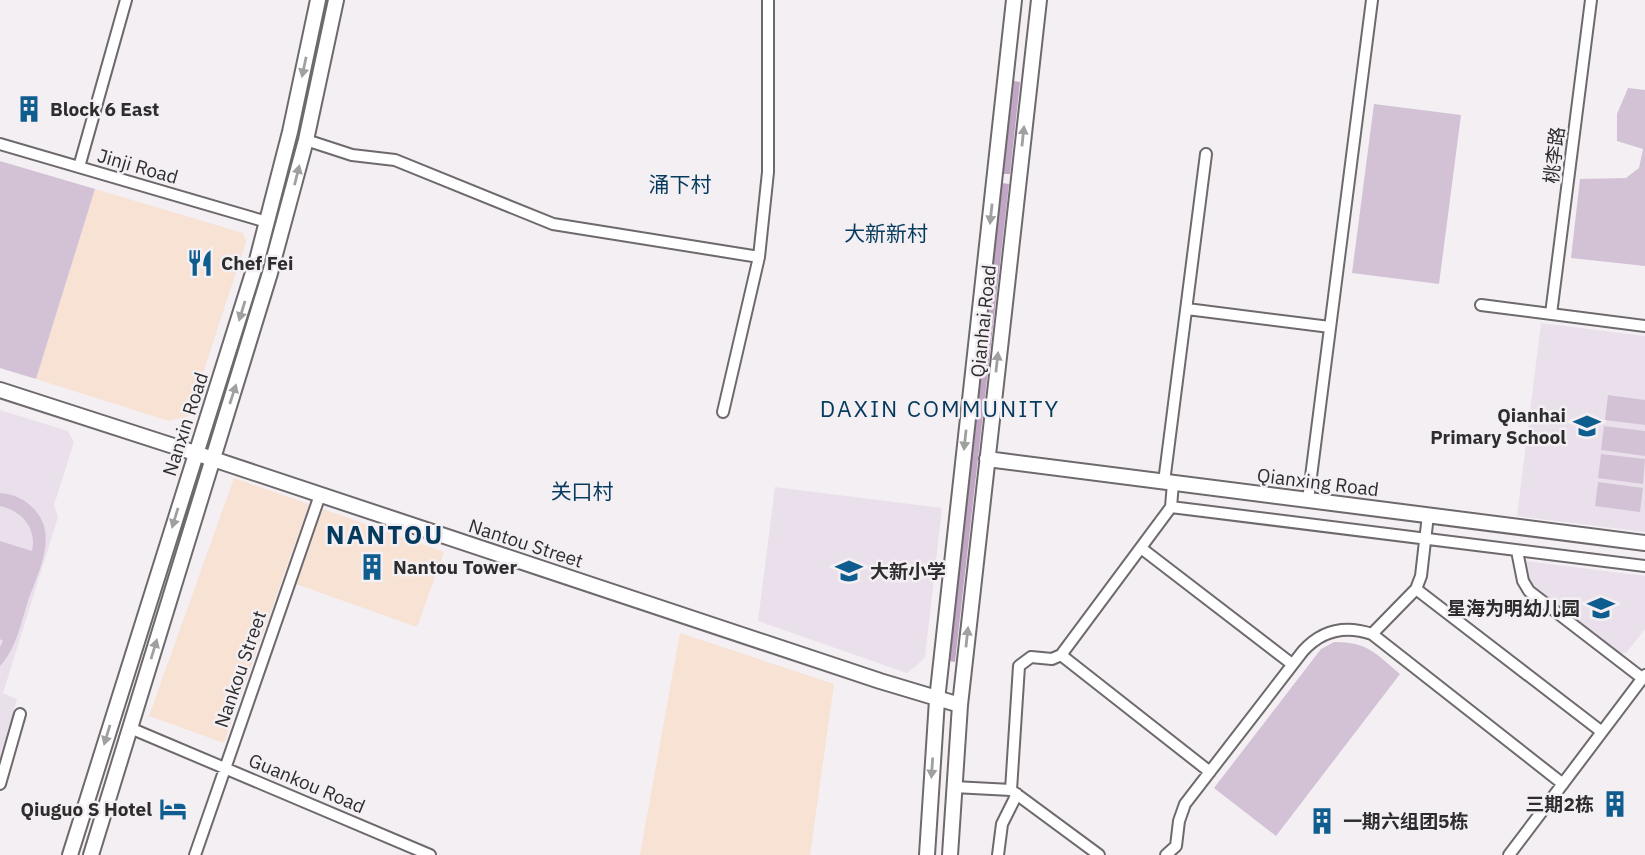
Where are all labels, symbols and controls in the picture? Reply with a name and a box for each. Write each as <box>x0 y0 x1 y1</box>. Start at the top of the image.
one-way arrow <box>298 56 309 78</box>
building icon: Block 6 East <box>14 94 44 124</box>
place label: Block 6 East <box>50 97 159 121</box>
one-way arrow <box>1017 125 1028 147</box>
street label: 桃李路 <box>1539 125 1569 185</box>
street label: Jinji Road <box>95 143 181 189</box>
one-way arrow <box>292 164 303 186</box>
district label: 涌下村 <box>649 170 712 198</box>
one-way arrow <box>985 203 996 225</box>
district label: 大新新村 <box>844 219 928 247</box>
restaurant icon: Chef Fei <box>185 248 215 278</box>
place label: Chef Fei <box>221 251 293 275</box>
street label: Qianhai Road <box>965 264 1001 378</box>
one-way arrow <box>236 300 246 321</box>
one-way arrow <box>992 351 1003 373</box>
street label: Nanxin Road <box>157 369 213 479</box>
one-way arrow <box>228 383 239 404</box>
district label: DAXIN COMMUNITY <box>820 393 1060 423</box>
place label: Qianhai Primary School <box>1430 403 1566 449</box>
school or university icon: Qianhai Primary School <box>1572 411 1602 441</box>
one-way arrow <box>960 429 971 451</box>
street label: Qianxing Road <box>1256 463 1380 501</box>
district label: 关口村 <box>551 477 614 505</box>
one-way arrow <box>169 507 180 528</box>
street label: Nantou Street <box>466 513 586 573</box>
district label: NANTOU <box>326 517 444 551</box>
building icon: Nantou Tower <box>357 552 387 582</box>
place label: Nantou Tower <box>393 555 517 579</box>
school or university icon: 大新小学 <box>834 556 864 586</box>
place label: 大新小学 <box>870 559 946 583</box>
school or university icon: 星海为明幼儿园 <box>1586 593 1616 623</box>
place label: 星海为明幼儿园 <box>1447 596 1580 620</box>
street label: Nankou Street <box>209 607 271 731</box>
one-way arrow <box>962 626 973 648</box>
one-way arrow <box>150 639 160 660</box>
one-way arrow <box>101 724 112 745</box>
street label: Guankou Road <box>245 748 369 818</box>
one-way arrow <box>926 757 937 779</box>
building icon: 三期2栋 <box>1600 789 1630 819</box>
place label: 三期2栋 <box>1526 792 1594 816</box>
hotel icon: Qiuguo S Hotel <box>158 794 188 824</box>
place label: Qiuguo S Hotel <box>20 797 152 821</box>
building icon: 一期六组团5栋 <box>1307 806 1337 836</box>
place label: 一期六组团5栋 <box>1343 809 1468 833</box>

